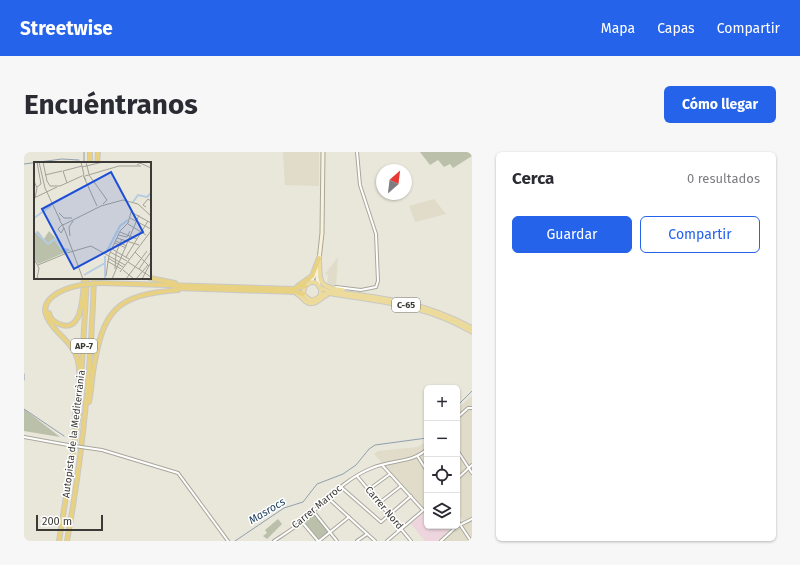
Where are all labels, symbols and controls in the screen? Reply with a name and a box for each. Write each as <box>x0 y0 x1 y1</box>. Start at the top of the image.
text: Streetwise <box>20 17 113 40</box>
text: Mapa <box>601 20 635 37</box>
text: Capas <box>657 20 695 37</box>
text: Compartir <box>717 20 780 37</box>
button: Cómo llegar <box>664 86 776 123</box>
text: Encuéntranos <box>24 88 198 121</box>
inset map <box>34 162 151 279</box>
north arrow <box>376 164 412 200</box>
text: Cerca <box>512 168 554 189</box>
text: 0 resultados <box>687 171 760 186</box>
button: Guardar <box>512 216 632 253</box>
button: Compartir <box>640 216 760 253</box>
road number: C-65 <box>392 298 420 312</box>
road number: AP-7 <box>71 339 97 353</box>
street label: Autopista de la Mediterrània <box>60 369 88 499</box>
map controls <box>424 385 460 529</box>
button: + <box>424 385 460 421</box>
button: − <box>424 421 460 457</box>
button: locate <box>424 457 460 493</box>
street label: Carrer Marroc <box>290 482 345 531</box>
street label: Carrer Nord <box>363 484 405 532</box>
button: layers <box>424 493 460 529</box>
water label: Masrocs <box>246 495 288 527</box>
scale bar <box>36 513 103 532</box>
text: 200 m <box>42 515 72 528</box>

